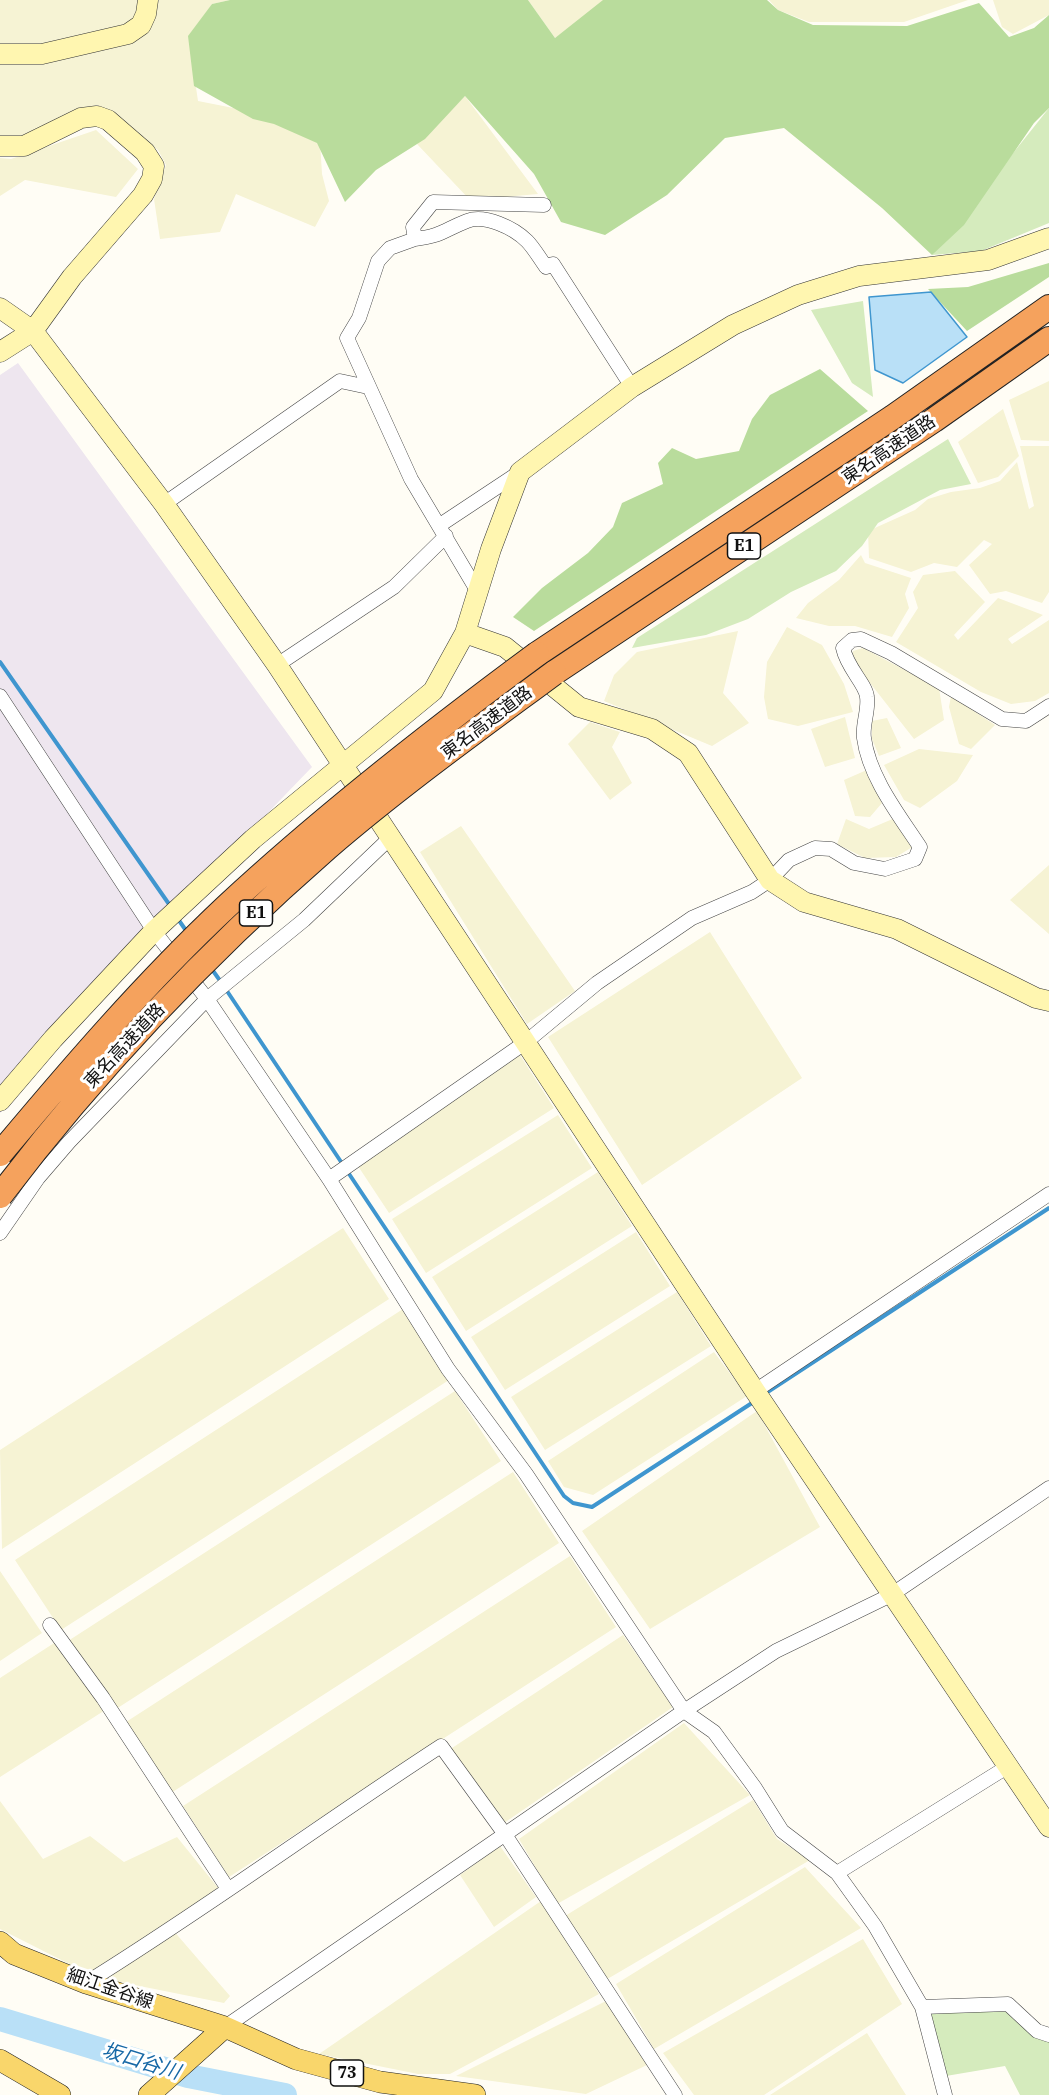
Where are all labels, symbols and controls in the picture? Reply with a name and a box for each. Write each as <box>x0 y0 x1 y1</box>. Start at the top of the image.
street label: 東名高速道路 <box>838 411 940 489</box>
road number: E1 <box>728 533 760 559</box>
street label: 東名高速道路 <box>437 682 537 764</box>
road number: E1 <box>240 900 272 926</box>
street label: 東名高速道路 <box>80 999 170 1093</box>
street label: 細江金谷線 <box>64 1964 156 2014</box>
water label: 坂口谷川 <box>99 2039 183 2085</box>
road number: 73 <box>330 2060 364 2086</box>

